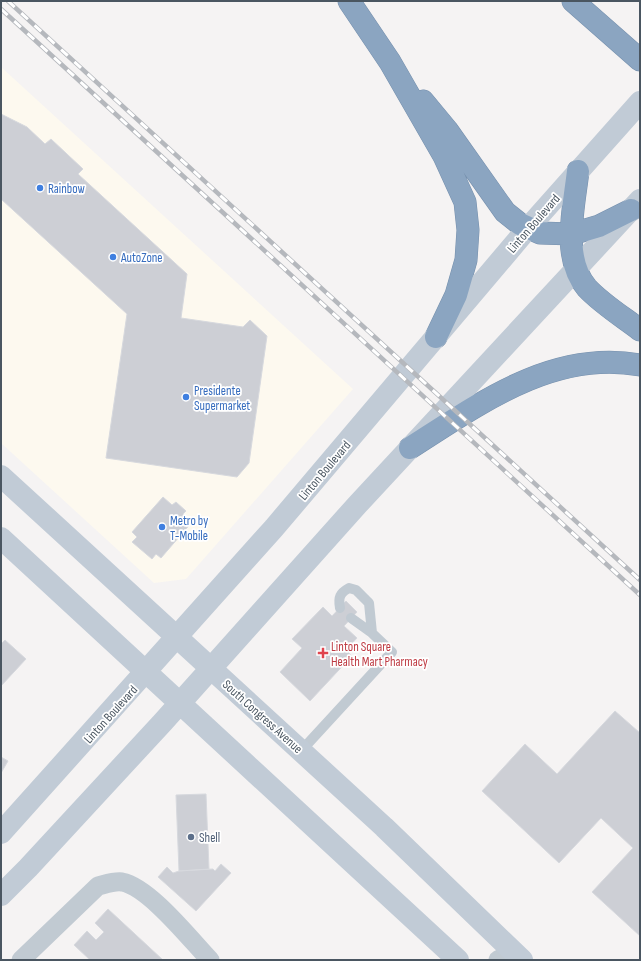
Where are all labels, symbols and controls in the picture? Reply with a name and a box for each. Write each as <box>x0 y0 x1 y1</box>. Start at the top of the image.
place label: Rainbow <box>48 181 86 197</box>
marker: Rainbow <box>35 183 45 193</box>
street label: Linton Boulevard <box>504 191 564 256</box>
place label: AutoZone <box>120 250 163 266</box>
marker: AutoZone <box>108 252 118 262</box>
place label: Presidente Supermarket <box>194 383 250 414</box>
marker: Presidente Supermarket <box>181 392 191 402</box>
street label: Linton Boulevard <box>295 438 354 504</box>
place label: Metro by T-Mobile <box>170 513 208 544</box>
marker: Metro by T-Mobile <box>157 522 167 532</box>
place label: Linton Square Health Mart Pharmacy <box>331 639 428 670</box>
marker: Linton Square Health Mart Pharmacy <box>318 648 328 658</box>
street label: South Congress Avenue <box>219 677 306 757</box>
street label: Linton Boulevard <box>80 682 141 747</box>
place label: Shell <box>199 830 220 846</box>
marker: Shell <box>186 832 196 842</box>

